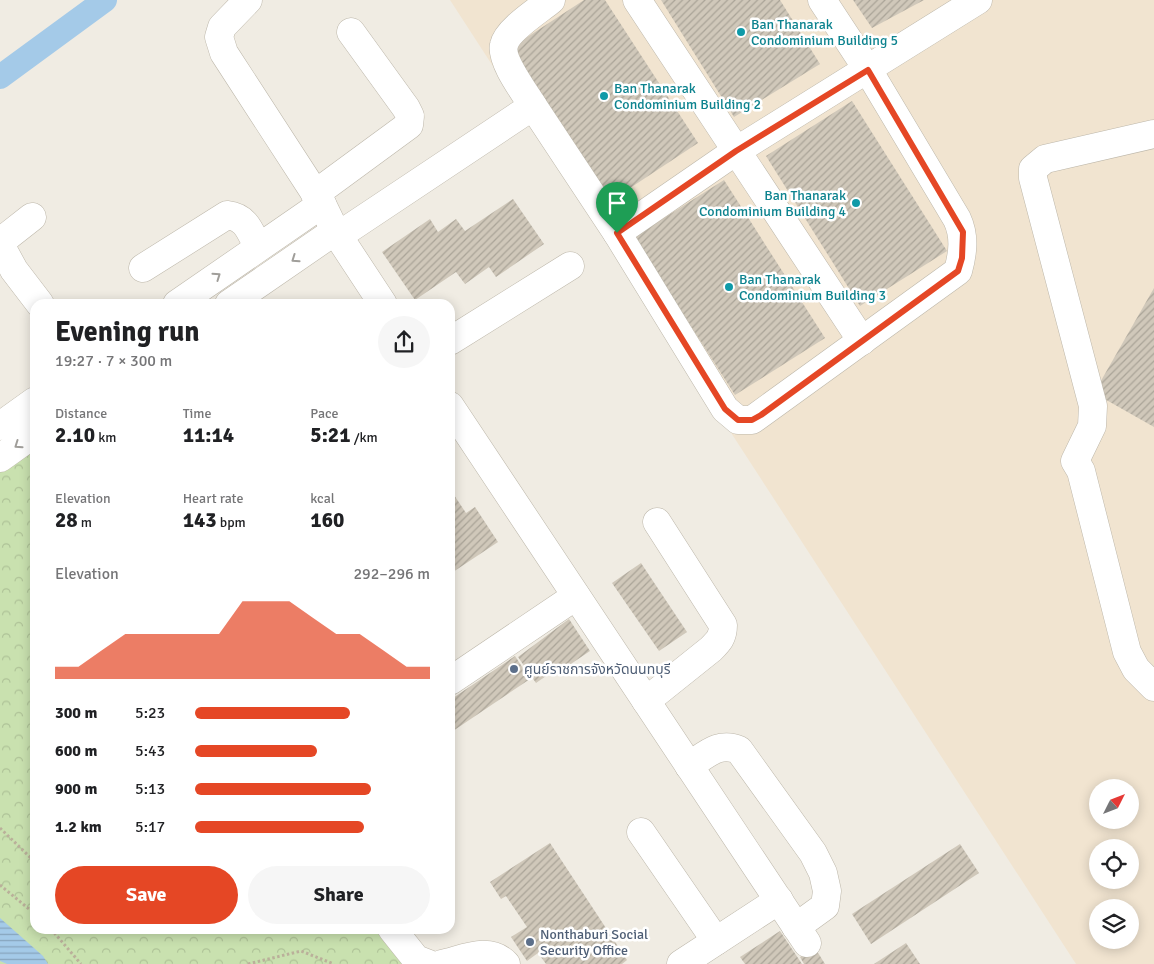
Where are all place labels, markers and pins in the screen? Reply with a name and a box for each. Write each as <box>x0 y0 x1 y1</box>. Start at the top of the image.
place label: Ban Thanarak Condominium Building 5 <box>751 16 898 49</box>
marker: Ban Thanarak Condominium Building 5 <box>735 26 747 38</box>
place label: Ban Thanarak Condominium Building 2 <box>614 80 761 113</box>
marker: Ban Thanarak Condominium Building 2 <box>598 90 610 102</box>
pin <box>596 182 638 233</box>
place label: Ban Thanarak Condominium Building 4 <box>699 187 846 220</box>
marker: Ban Thanarak Condominium Building 4 <box>850 197 862 209</box>
place label: Ban Thanarak Condominium Building 3 <box>739 271 886 304</box>
marker: Ban Thanarak Condominium Building 3 <box>723 281 735 293</box>
place label: ศูนย์ราชการจังหวัดนนทบุรี <box>524 661 671 678</box>
marker: ศูนย์ราชการจังหวัดนนทบุรี <box>508 663 520 675</box>
place label: Nonthaburi Social Security Office <box>540 926 648 959</box>
marker: Nonthaburi Social Security Office <box>524 936 536 948</box>

